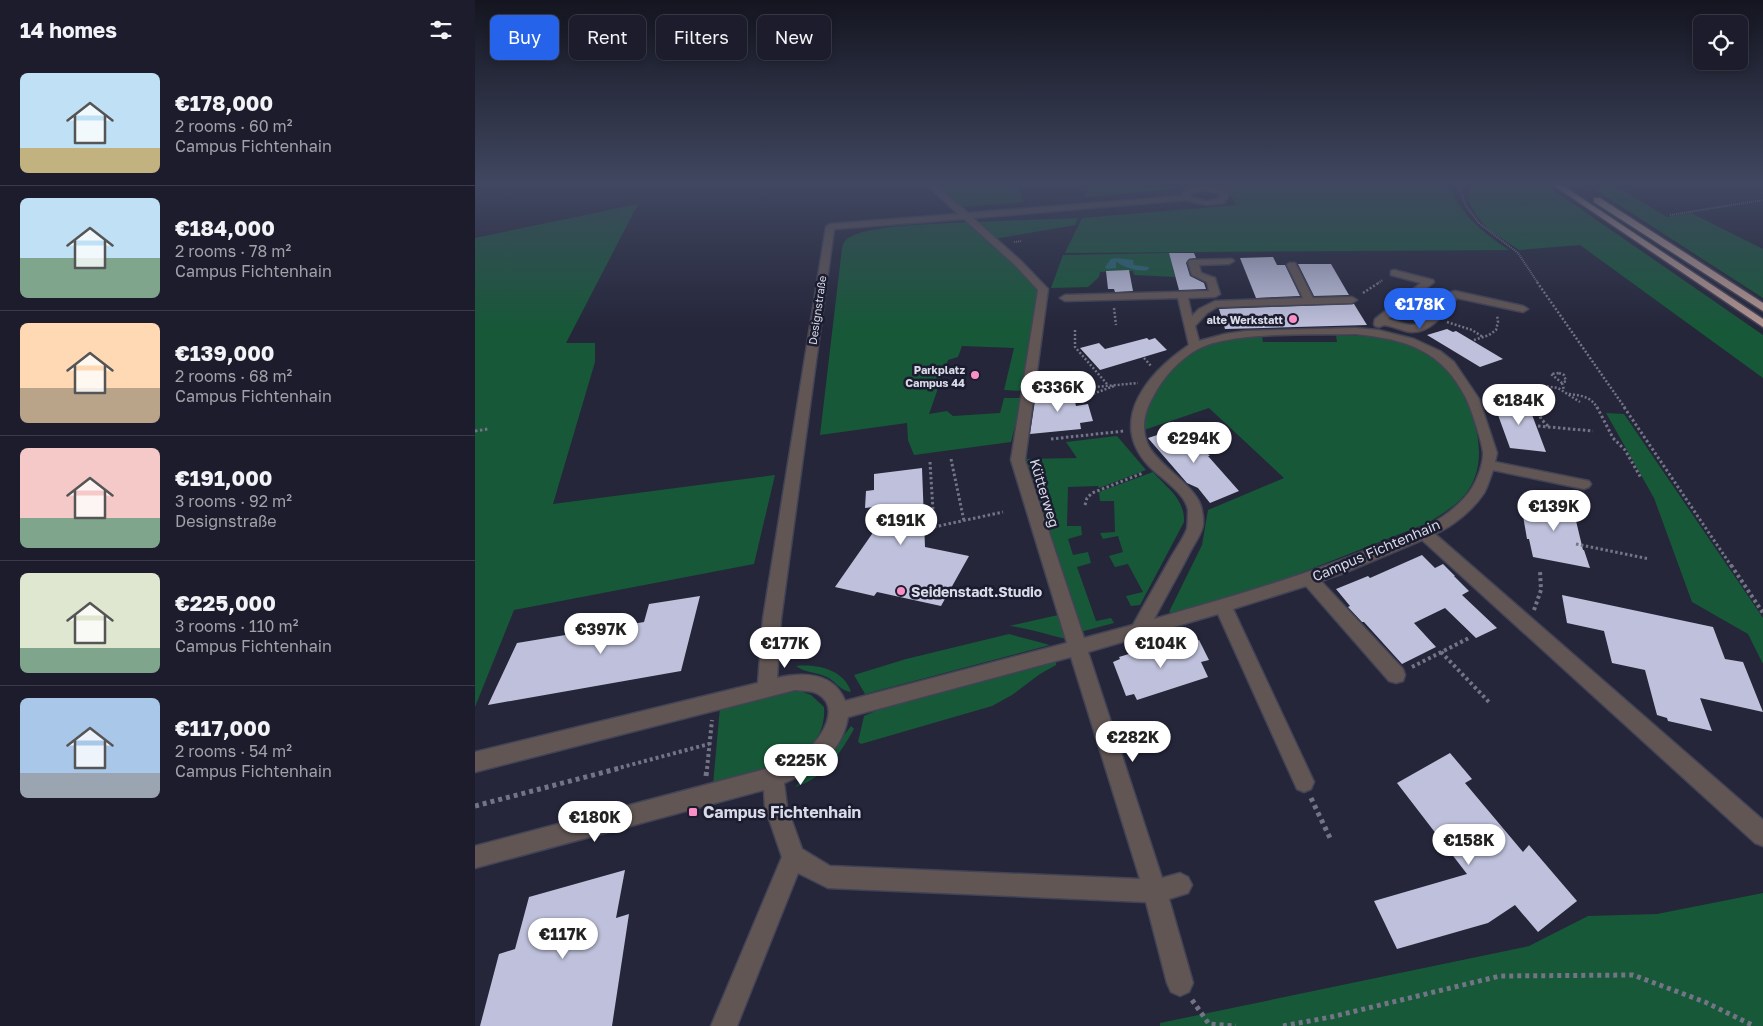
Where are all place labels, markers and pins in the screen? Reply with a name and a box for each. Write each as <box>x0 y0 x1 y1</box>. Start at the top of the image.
pin: €178K <box>1385 288 1455 330</box>
place label: alte Werkstatt <box>1206 313 1284 326</box>
marker: alte Werkstatt <box>1287 313 1299 325</box>
place label: Parkplatz Campus 44 <box>905 363 965 389</box>
marker: Parkplatz Campus 44 <box>969 369 981 381</box>
pin: €336K <box>1023 370 1093 413</box>
pin: €184K <box>1484 384 1554 426</box>
pin: €294K <box>1159 422 1229 464</box>
pin: €139K <box>1519 490 1589 532</box>
pin: €191K <box>866 504 936 546</box>
place label: Seidenstadt.Studio <box>911 583 1042 600</box>
marker: Seidenstadt.Studio <box>895 585 907 597</box>
pin: €397K <box>566 612 636 655</box>
pin: €177K <box>750 626 820 669</box>
pin: €104K <box>1126 626 1196 669</box>
pin: €282K <box>1098 720 1168 763</box>
pin: €225K <box>766 744 836 786</box>
pin: €180K <box>560 800 630 843</box>
place label: Campus Fichtenhain <box>703 802 861 822</box>
marker: Campus Fichtenhain <box>687 806 699 818</box>
pin: €158K <box>1434 824 1504 866</box>
pin: €117K <box>528 918 598 960</box>

